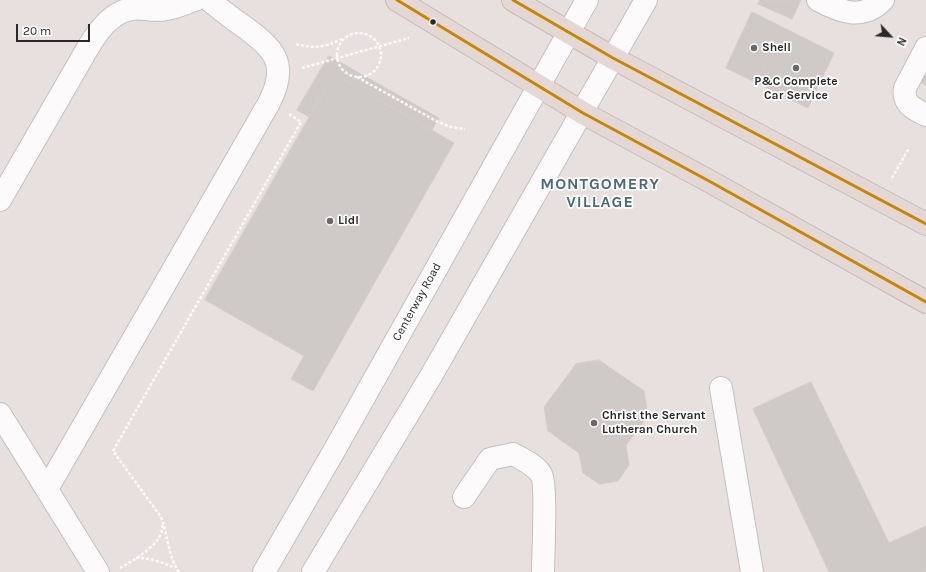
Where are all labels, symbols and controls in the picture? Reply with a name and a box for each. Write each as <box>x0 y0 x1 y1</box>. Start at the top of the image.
scale bar <box>18 16 92 42</box>
north arrow <box>870 16 910 56</box>
unlabelled marker <box>428 17 438 27</box>
text: 20 m <box>23 24 51 38</box>
text: N <box>894 35 909 48</box>
place label: Shell <box>762 41 791 55</box>
marker: Shell <box>749 43 759 53</box>
marker: P&C Complete Car Service <box>791 63 801 73</box>
place label: P&C Complete Car Service <box>754 75 838 103</box>
district label: MONTGOMERY VILLAGE <box>540 174 660 212</box>
place label: Lidl <box>338 214 359 228</box>
marker: Lidl <box>325 216 335 226</box>
street label: Centerway Road <box>390 260 444 344</box>
place label: Christ the Servant Lutheran Church <box>602 409 706 437</box>
marker: Christ the Servant Lutheran Church <box>589 418 599 428</box>

